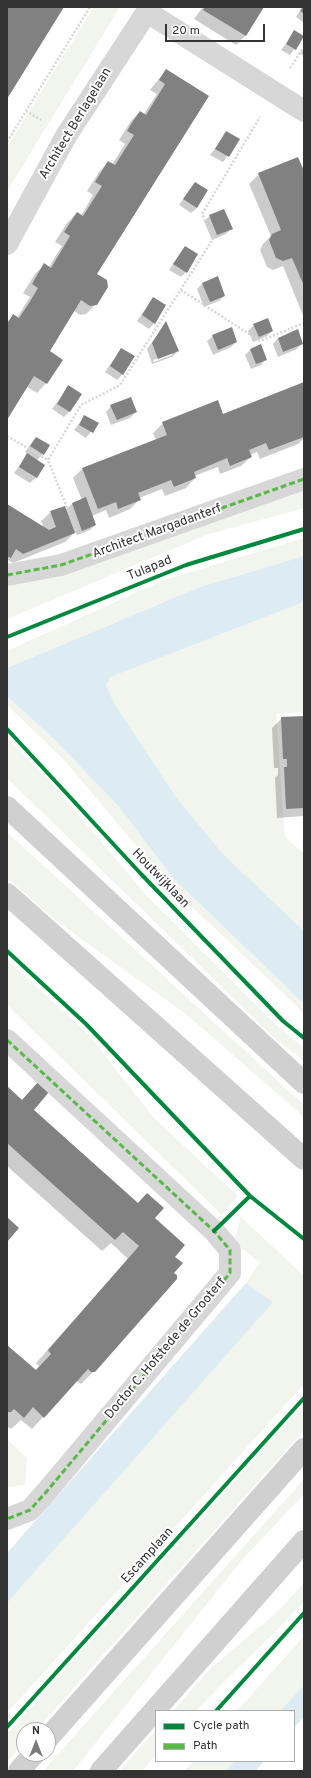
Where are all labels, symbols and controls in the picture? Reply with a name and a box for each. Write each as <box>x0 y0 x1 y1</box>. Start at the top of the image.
scale bar <box>167 16 267 42</box>
text: 20 m <box>172 23 200 39</box>
street label: Architect Berlagelaan <box>37 66 115 182</box>
street label: Architect Margadanterf <box>90 501 224 563</box>
street label: Tulapad <box>125 553 175 585</box>
street label: Houtwijklaan <box>128 846 192 912</box>
street label: Doctor C. Hofstede de Grooterf <box>102 1275 230 1423</box>
street label: Escamplaan <box>119 1525 177 1587</box>
legend <box>155 1710 295 1762</box>
text: Cycle path <box>193 1718 250 1734</box>
north arrow <box>16 1722 56 1762</box>
text: N <box>32 1724 40 1738</box>
text: Path <box>193 1738 218 1754</box>

